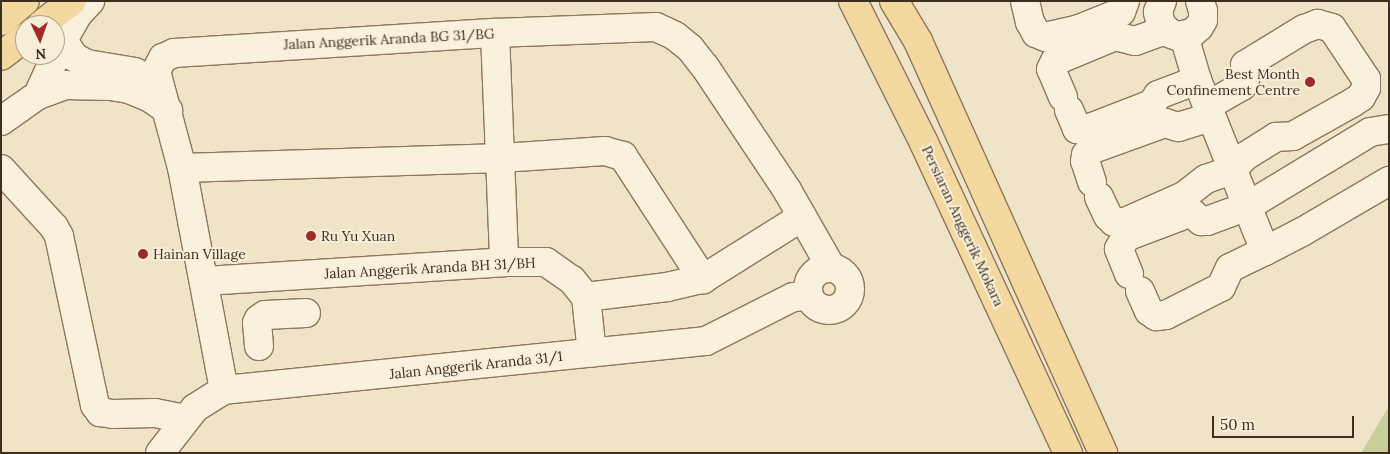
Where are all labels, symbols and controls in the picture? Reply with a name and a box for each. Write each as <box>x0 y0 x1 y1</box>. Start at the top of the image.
north arrow <box>15 15 65 65</box>
street label: Jalan Anggerik Aranda BG 31/BG <box>283 25 495 53</box>
text: N <box>35 45 47 63</box>
place label: Best Month Confinement Centre <box>1166 66 1300 98</box>
marker: Best Month Confinement Centre <box>1304 76 1316 88</box>
street label: Persiaran Anggerik Mokara <box>918 143 1008 309</box>
place label: Ru Yu Xuan <box>321 228 395 244</box>
marker: Ru Yu Xuan <box>305 230 317 242</box>
place label: Hainan Village <box>153 246 246 262</box>
marker: Hainan Village <box>137 248 149 260</box>
street label: Jalan Anggerik Aranda BH 31/BH <box>324 254 536 282</box>
street label: Jalan Anggerik Aranda 31/1 <box>389 348 563 382</box>
scale bar <box>1215 406 1358 438</box>
text: 50 m <box>1220 415 1255 434</box>

